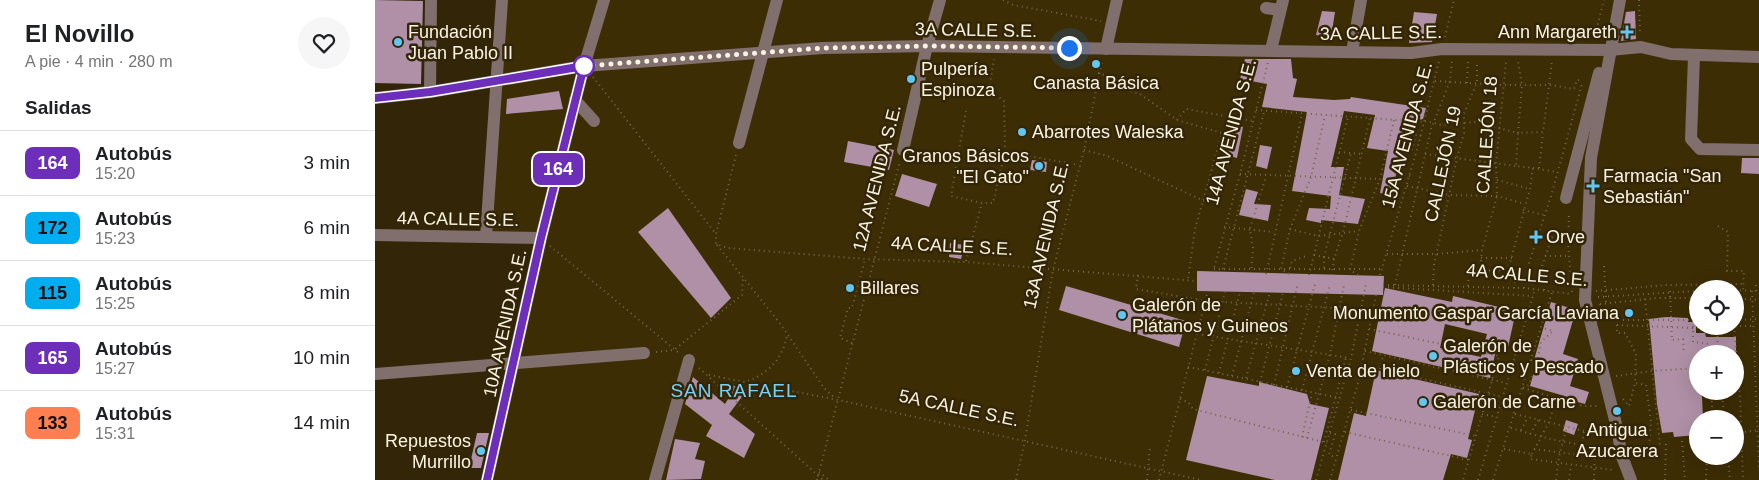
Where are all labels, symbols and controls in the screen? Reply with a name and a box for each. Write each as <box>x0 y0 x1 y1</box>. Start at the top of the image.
button: heart <box>298 17 350 69</box>
street label: 3A CALLE S.E. <box>915 19 1037 41</box>
text: El Novillo <box>25 20 134 47</box>
place label: Fundación Juan Pablo II <box>408 22 513 63</box>
street label: 3A CALLE S.E. <box>1320 22 1442 44</box>
place label: Ann Margareth <box>1498 22 1617 42</box>
marker: Ann Margareth <box>1621 26 1633 38</box>
marker: Fundación Juan Pablo II <box>392 36 404 48</box>
your location <box>1057 36 1082 61</box>
text: A pie · 4 min · 280 m <box>25 53 173 70</box>
unlabelled marker <box>573 55 595 77</box>
street label: 14A AVENIDA S.E. <box>1202 57 1260 207</box>
marker: Canasta Básica <box>1090 58 1102 70</box>
place label: Pulpería Espinoza <box>921 59 996 100</box>
street label: 15A AVENIDA S.E. <box>1378 60 1436 210</box>
marker: Pulpería Espinoza <box>905 73 917 85</box>
place label: Canasta Básica <box>1033 73 1160 93</box>
street label: CALLEJÓN 18 <box>1472 75 1501 195</box>
text: Salidas <box>25 97 92 118</box>
street label: 12A AVENIDA S.E. <box>849 102 905 254</box>
street label: CALLEJÓN 19 <box>1420 104 1465 224</box>
place label: Abarrotes Waleska <box>1032 122 1184 142</box>
marker: Abarrotes Waleska <box>1016 126 1028 138</box>
text: Autobús <box>95 143 172 164</box>
place label: Granos Básicos "El Gato" <box>902 146 1029 187</box>
text: 3 min <box>304 152 350 173</box>
text: 164 <box>37 153 68 173</box>
line badge: 164 <box>529 153 587 185</box>
text: 164 <box>543 159 573 179</box>
street label: 13A AVENIDA S.E. <box>1019 159 1073 311</box>
marker: Granos Básicos "El Gato" <box>1033 160 1045 172</box>
text: 15:20 <box>95 165 135 182</box>
place label: Farmacia "San Sebastián" <box>1603 166 1721 207</box>
marker: Farmacia "San Sebastián" <box>1587 180 1599 192</box>
text: Autobús <box>95 208 172 229</box>
street label: 4A CALLE S.E. <box>397 208 519 230</box>
text: 6 min <box>304 217 350 238</box>
text: 172 <box>37 218 68 238</box>
place label: Orve <box>1546 227 1585 247</box>
text: 15:23 <box>95 230 135 247</box>
marker: Orve <box>1530 231 1542 243</box>
street label: 4A CALLE S.E. <box>891 233 1013 259</box>
street label: 10A AVENIDA S.E. <box>480 247 530 399</box>
street label: 4A CALLE S.E. <box>1465 260 1589 290</box>
text: Autobús <box>95 273 172 294</box>
place label: Billares <box>860 278 919 298</box>
map controls <box>1689 280 1744 465</box>
button: locate <box>1689 280 1744 335</box>
text: 8 min <box>304 282 350 303</box>
marker: Billares <box>844 282 856 294</box>
text: 115 <box>38 283 67 303</box>
text: 15:25 <box>95 295 135 312</box>
place label: Galerón de Plátanos y Guineos <box>1132 295 1288 336</box>
place label: Monumento Gaspar García Laviana <box>1333 303 1620 323</box>
marker: Monumento Gaspar García Laviana <box>1623 307 1635 319</box>
marker: Galerón de Plátanos y Guineos <box>1116 309 1128 321</box>
place label: Galerón de Plásticos y Pescado <box>1443 336 1604 377</box>
text: Autobús <box>95 338 172 359</box>
button: + <box>1689 345 1744 400</box>
text: 10 min <box>293 347 350 368</box>
text: 165 <box>37 348 68 368</box>
marker: Galerón de Plásticos y Pescado <box>1427 350 1439 362</box>
text: 15:27 <box>95 360 135 377</box>
place label: Venta de hielo <box>1306 361 1420 381</box>
marker: Venta de hielo <box>1290 365 1302 377</box>
district label: SAN RAFAEL <box>670 380 798 401</box>
street label: 5A CALLE S.E. <box>897 386 1021 430</box>
place label: Galerón de Carne <box>1433 392 1576 412</box>
marker: Galerón de Carne <box>1417 396 1429 408</box>
text: Autobús <box>95 403 172 424</box>
marker: Antigua Azucarera <box>1611 405 1623 417</box>
button: − <box>1689 410 1744 465</box>
text: 14 min <box>293 412 350 433</box>
text: 133 <box>37 413 68 433</box>
place label: Antigua Azucarera <box>1576 420 1659 461</box>
text: 15:31 <box>95 425 135 442</box>
place label: Repuestos Murrillo <box>385 431 471 472</box>
marker: Repuestos Murrillo <box>475 445 487 457</box>

